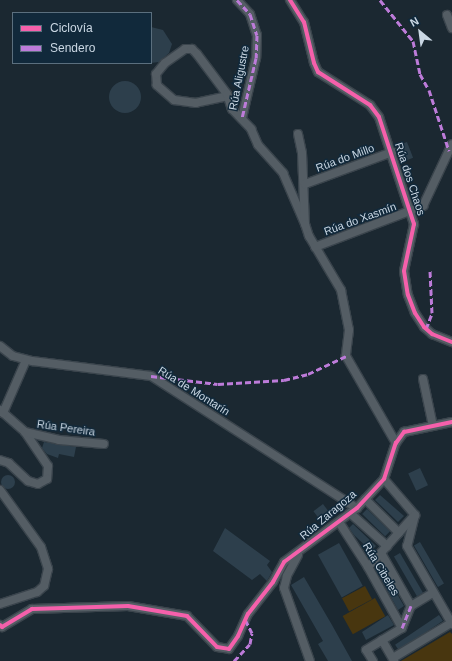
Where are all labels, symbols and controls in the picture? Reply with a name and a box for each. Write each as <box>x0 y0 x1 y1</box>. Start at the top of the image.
legend <box>12 12 152 64</box>
north arrow <box>400 12 440 52</box>
text: N <box>408 14 421 29</box>
text: Ciclovía <box>50 21 93 35</box>
text: Sendero <box>50 41 95 55</box>
street label: Rúa Aligustre <box>226 44 252 112</box>
street label: Rúa do Millo <box>314 141 376 175</box>
street label: Rúa dos Chaos <box>392 141 428 217</box>
street label: Rúa do Xasmín <box>322 200 398 238</box>
street label: Rúa de Montarín <box>156 364 232 418</box>
street label: Rúa Pereira <box>36 417 96 439</box>
street label: Rúa Zaragoza <box>297 488 359 542</box>
street label: Rúa Cibeles <box>360 540 402 598</box>

